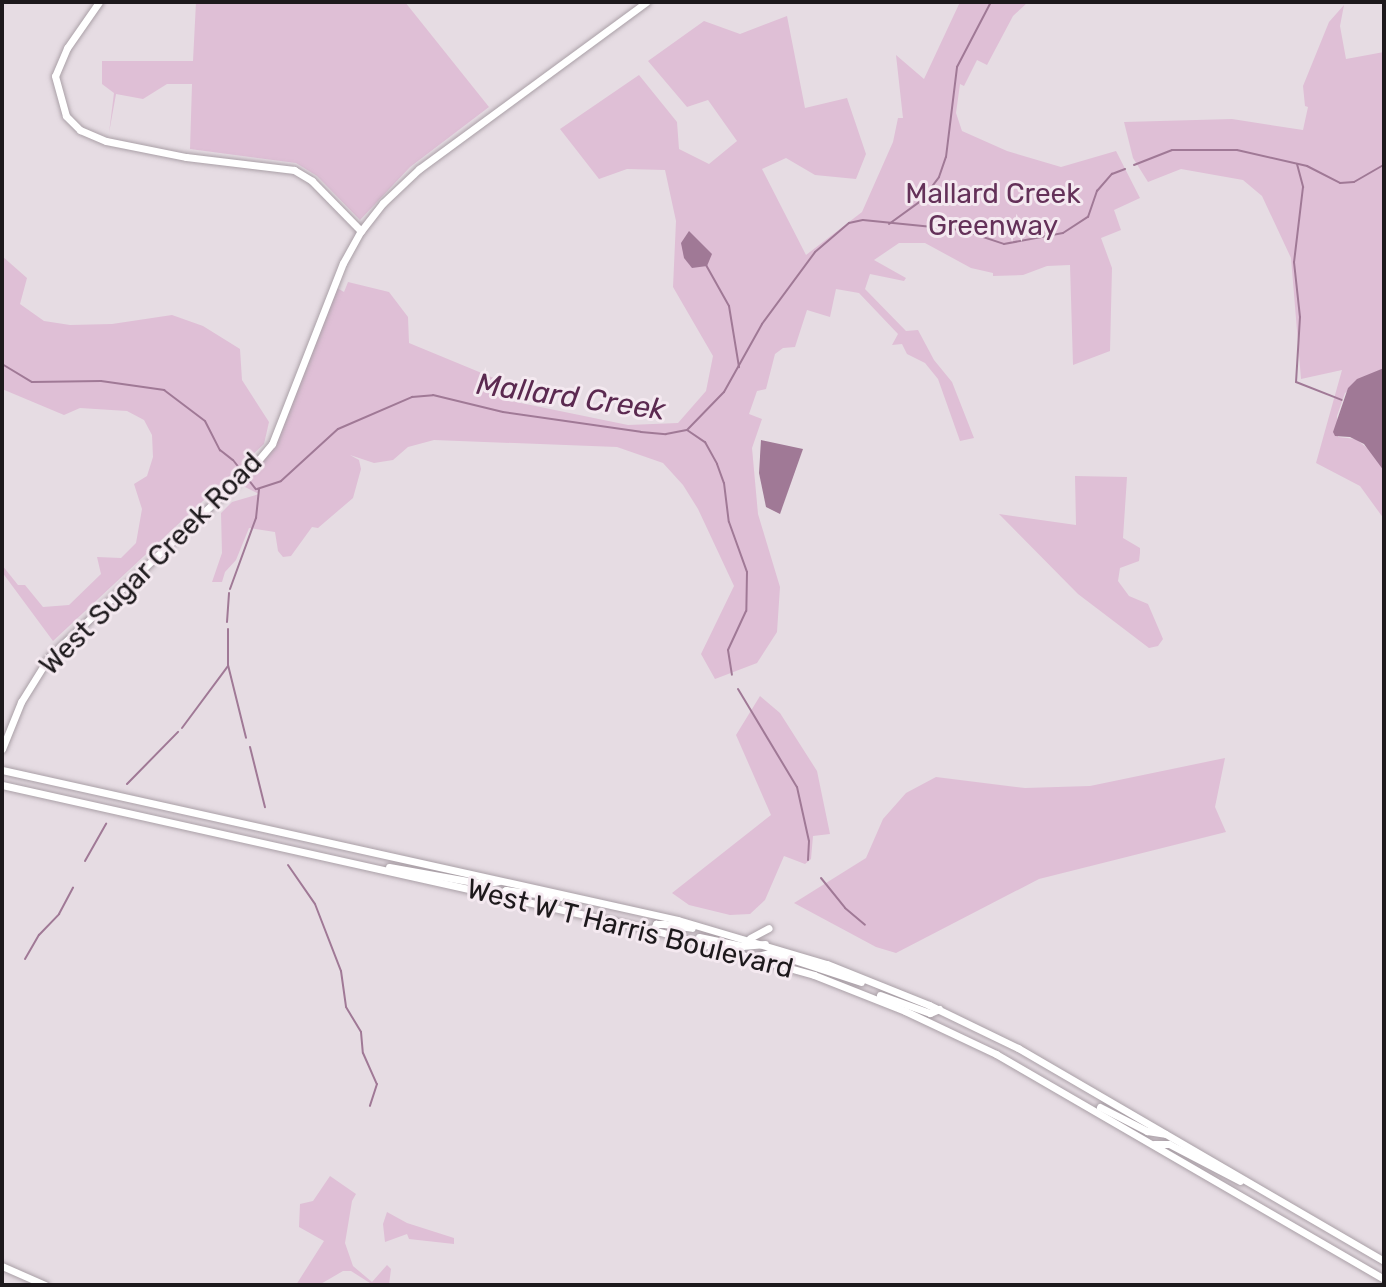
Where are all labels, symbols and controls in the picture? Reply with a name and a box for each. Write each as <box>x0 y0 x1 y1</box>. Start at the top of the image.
park label: Mallard Creek Greenway <box>905 177 1081 243</box>
water label: Mallard Creek <box>474 366 668 428</box>
street label: West Sugar Creek Road <box>32 445 270 683</box>
street label: West W T Harris Boulevard <box>462 872 798 986</box>

